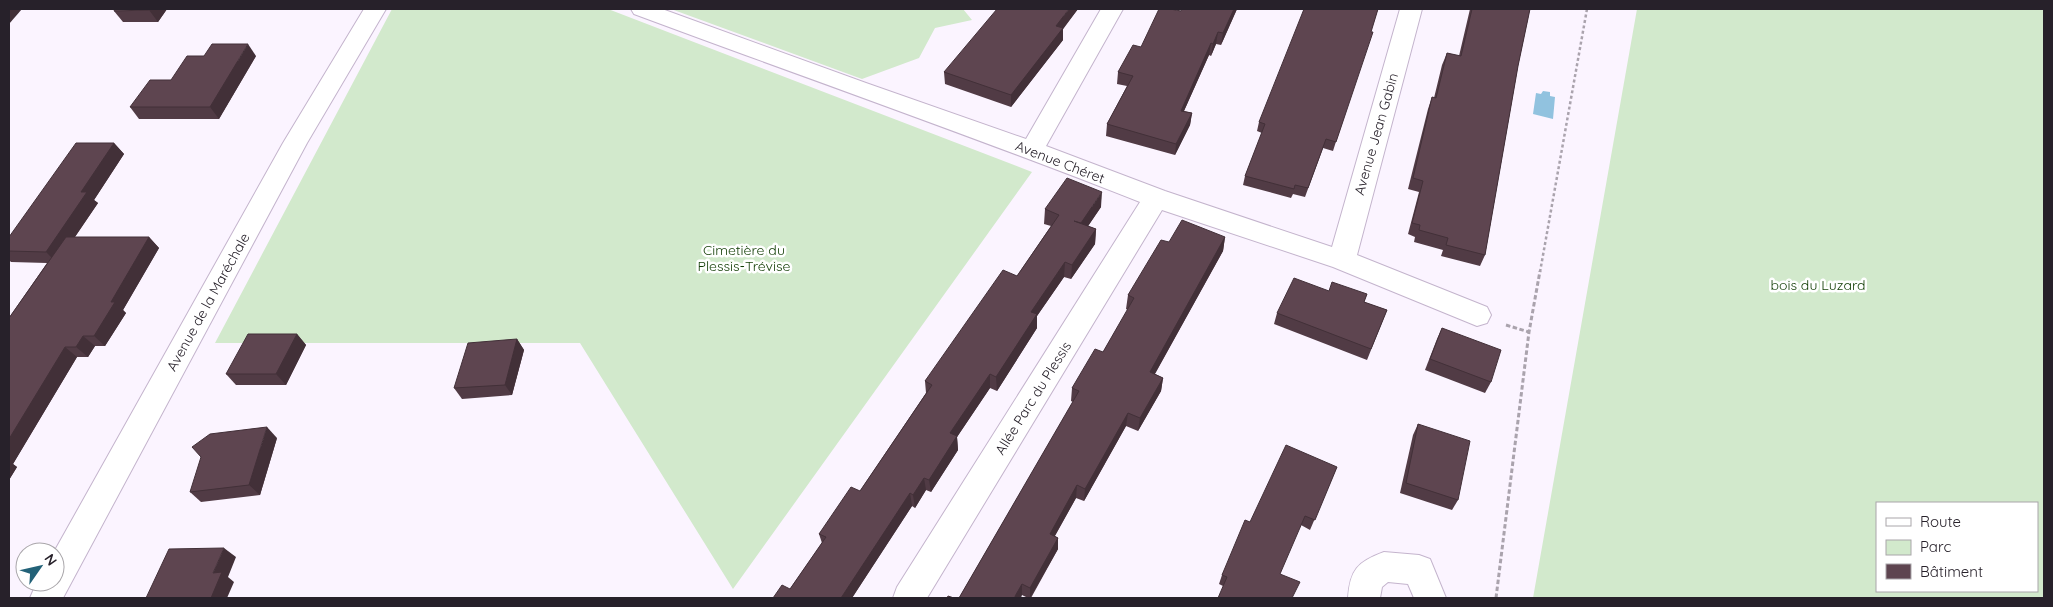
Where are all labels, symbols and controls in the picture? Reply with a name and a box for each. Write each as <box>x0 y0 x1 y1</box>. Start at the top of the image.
street label: Avenue Jean Gabin <box>1350 71 1402 197</box>
street label: Avenue Chéret <box>1013 137 1108 187</box>
street label: Avenue de la Maréchale <box>163 230 254 374</box>
park label: Cimetière du Plessis-Trévise <box>698 241 791 275</box>
park label: bois du Luzard <box>1771 276 1866 294</box>
street label: Allée Parc du Plessis <box>991 338 1075 458</box>
legend <box>1876 502 2038 592</box>
text: Route <box>1920 512 1961 531</box>
text: Parc <box>1920 537 1951 556</box>
north arrow <box>15 542 65 592</box>
text: N <box>40 550 61 569</box>
text: Bâtiment <box>1920 562 1983 581</box>

